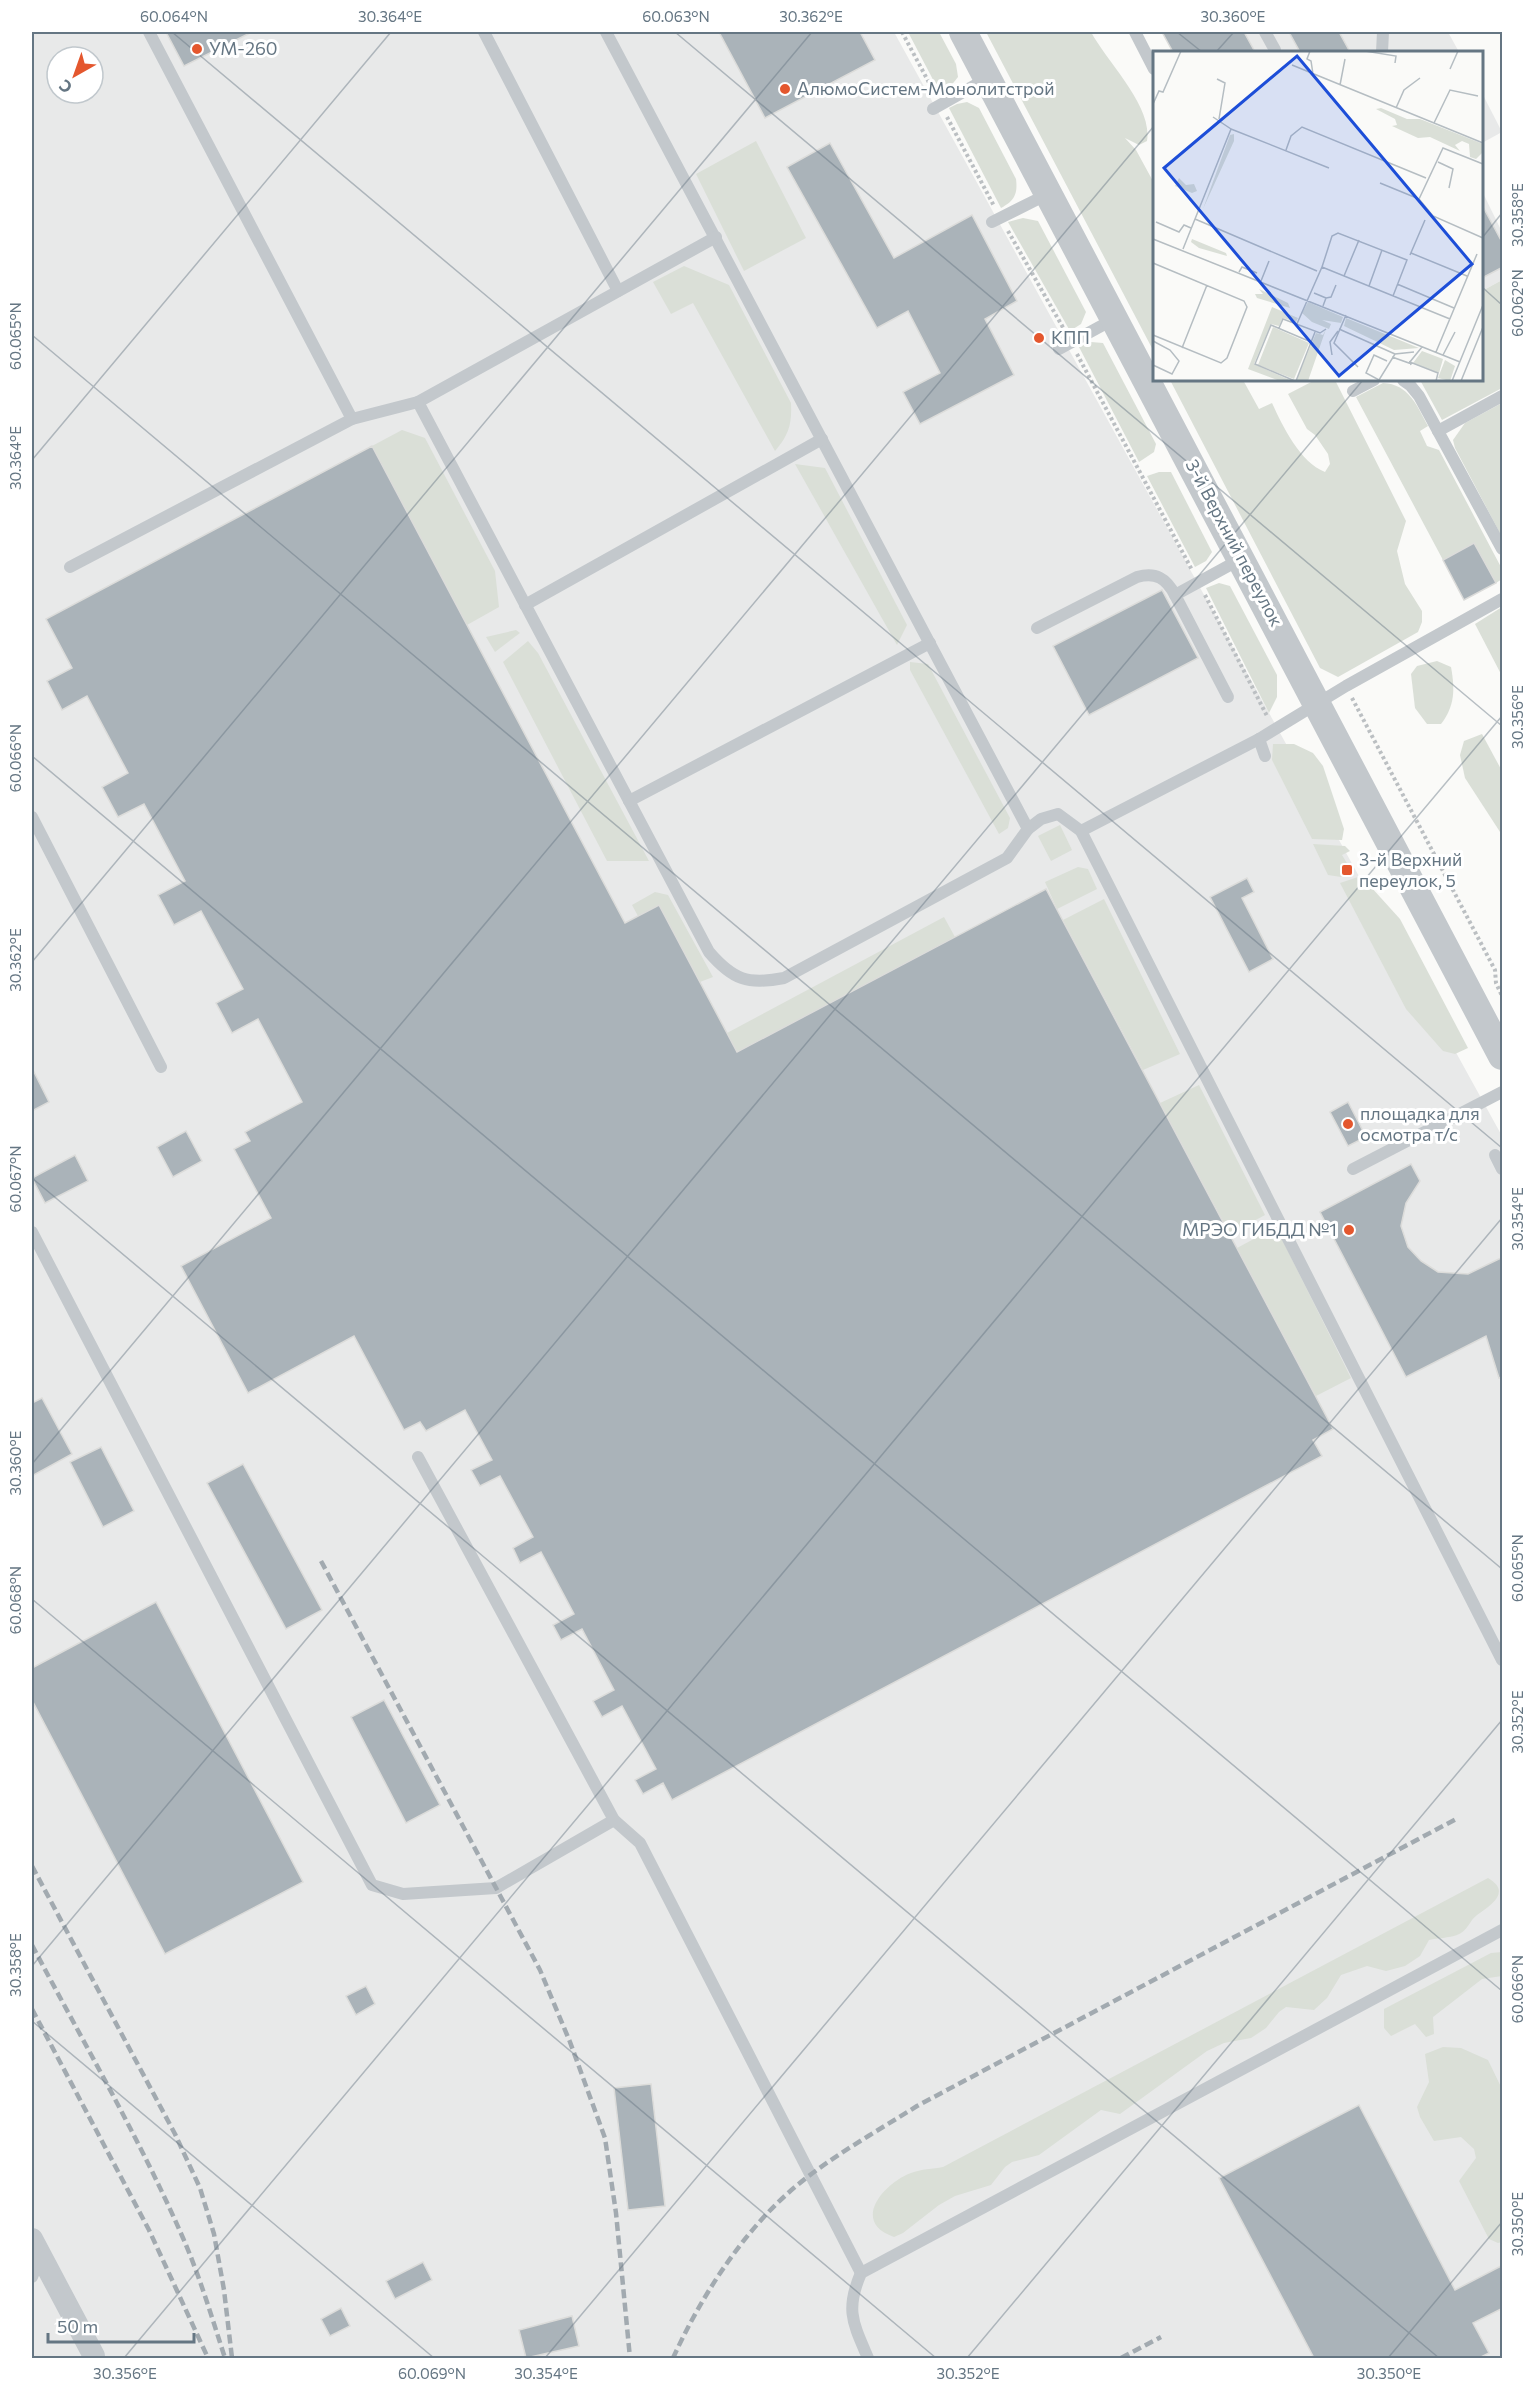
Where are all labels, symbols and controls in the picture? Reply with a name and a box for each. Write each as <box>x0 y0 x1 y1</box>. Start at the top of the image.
text: 60.064°N <box>140 7 208 25</box>
text: 30.364°E <box>358 7 422 25</box>
text: 60.063°N <box>642 7 710 25</box>
text: 30.362°E <box>779 7 843 25</box>
text: 30.360°E <box>1200 7 1266 25</box>
place label: УМ-260 <box>209 37 278 59</box>
marker: УМ-260 <box>190 42 204 56</box>
north arrow <box>45 45 105 105</box>
inset map <box>1153 51 1483 381</box>
text: С <box>55 76 75 98</box>
place label: АлюмоСистем-Монолитстрой <box>797 77 1055 99</box>
marker: АлюмоСистем-Монолитстрой <box>778 82 792 96</box>
text: 30.358°E <box>1508 183 1526 247</box>
text: 60.062°N <box>1508 269 1526 337</box>
text: 60.065°N <box>6 302 24 370</box>
place label: КПП <box>1051 326 1090 348</box>
marker: КПП <box>1032 331 1046 345</box>
text: 30.364°E <box>6 426 24 490</box>
street label: 3-й Верхний переулок <box>1182 455 1288 630</box>
text: 30.356°E <box>1508 685 1526 749</box>
text: 60.066°N <box>6 724 24 792</box>
place label: 3-й Верхний переулок, 5 <box>1359 848 1462 891</box>
marker: 3-й Верхний переулок, 5 <box>1340 863 1354 877</box>
text: 30.362°E <box>6 928 24 992</box>
place label: площадка для осмотра т/с <box>1360 1102 1480 1145</box>
marker: площадка для осмотра т/с <box>1341 1117 1355 1131</box>
text: 60.067°N <box>6 1145 24 1213</box>
text: 30.354°E <box>1508 1187 1526 1251</box>
place label: МРЭО ГИБДД №1 <box>1182 1218 1337 1240</box>
marker: МРЭО ГИБДД №1 <box>1342 1223 1356 1237</box>
text: 30.360°E <box>6 1430 24 1496</box>
text: 60.065°N <box>1508 1534 1526 1602</box>
text: 60.068°N <box>6 1566 24 1634</box>
text: 30.352°E <box>1508 1690 1526 1754</box>
text: 30.358°E <box>6 1933 24 1997</box>
text: 60.066°N <box>1508 1955 1526 2023</box>
text: 30.350°E <box>1508 2192 1526 2256</box>
scale bar <box>48 2306 194 2344</box>
text: 50 m <box>57 2315 98 2337</box>
text: 30.356°E <box>93 2364 157 2382</box>
text: 60.069°N <box>398 2364 466 2382</box>
text: 30.354°E <box>514 2364 578 2382</box>
text: 30.352°E <box>936 2364 1000 2382</box>
text: 30.350°E <box>1357 2364 1421 2382</box>

